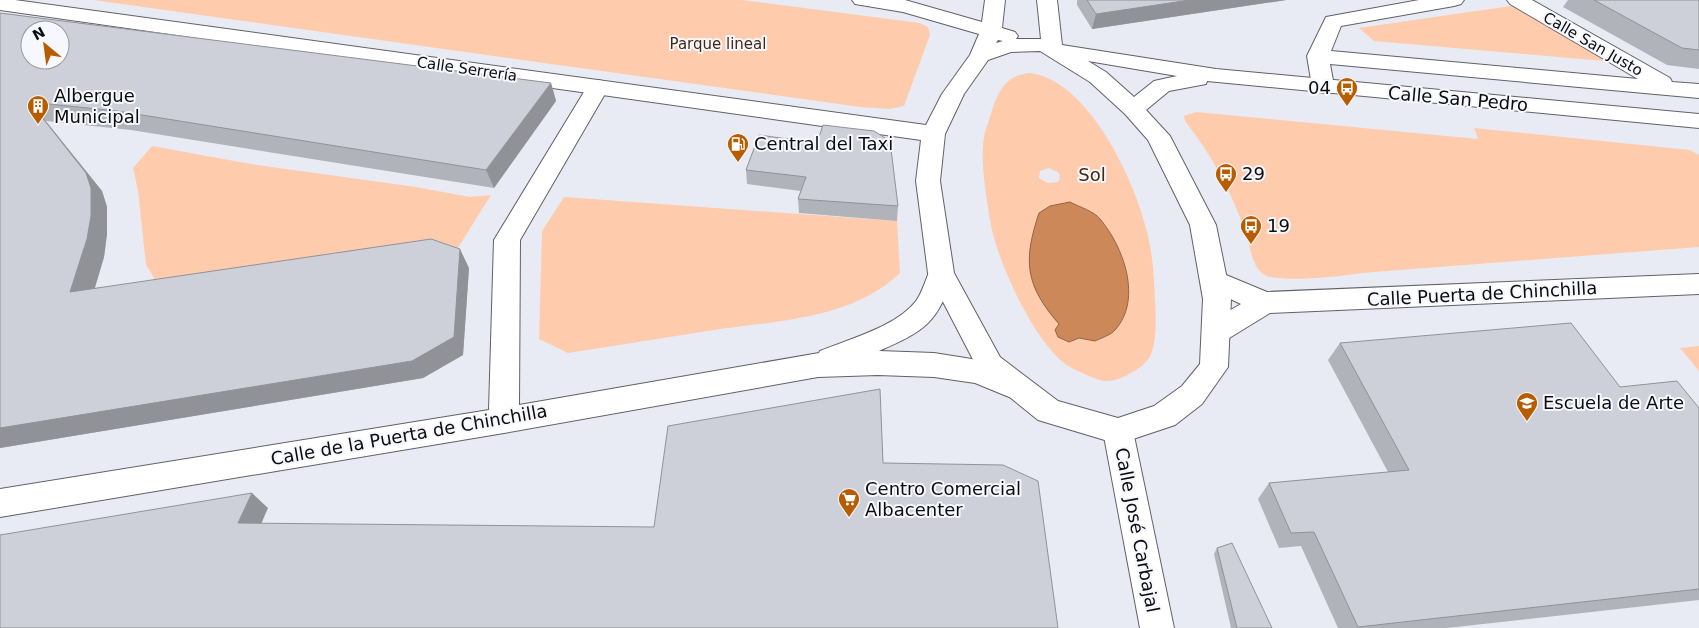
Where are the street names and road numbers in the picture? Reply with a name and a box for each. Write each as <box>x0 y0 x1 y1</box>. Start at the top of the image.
street label: Calle San Justo <box>1540 8 1646 80</box>
street label: Calle Serrería <box>416 53 518 85</box>
street label: Calle San Pedro <box>1387 82 1529 115</box>
street label: Calle Puerta de Chinchilla <box>1366 277 1598 310</box>
street label: Calle de la Puerta de Chinchilla <box>269 400 549 469</box>
street label: Calle José Carbajal <box>1111 446 1164 614</box>

